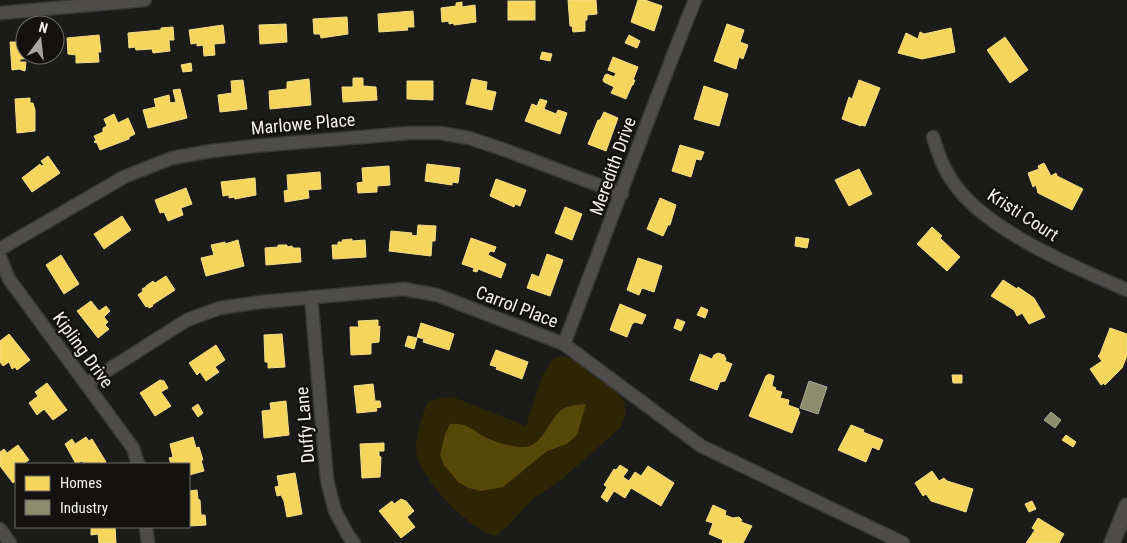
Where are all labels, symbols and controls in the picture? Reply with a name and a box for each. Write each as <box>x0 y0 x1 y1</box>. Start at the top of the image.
north arrow <box>15 15 65 65</box>
text: N <box>37 19 50 36</box>
street label: Marlowe Place <box>250 108 356 139</box>
street label: Meredith Drive <box>585 114 640 218</box>
street label: Kristi Court <box>984 184 1063 245</box>
street label: Carrol Place <box>473 281 561 332</box>
street label: Kipling Drive <box>49 308 118 392</box>
street label: Duffy Lane <box>291 386 318 464</box>
legend <box>15 463 190 528</box>
text: Homes <box>60 474 102 492</box>
text: Industry <box>60 499 108 517</box>

